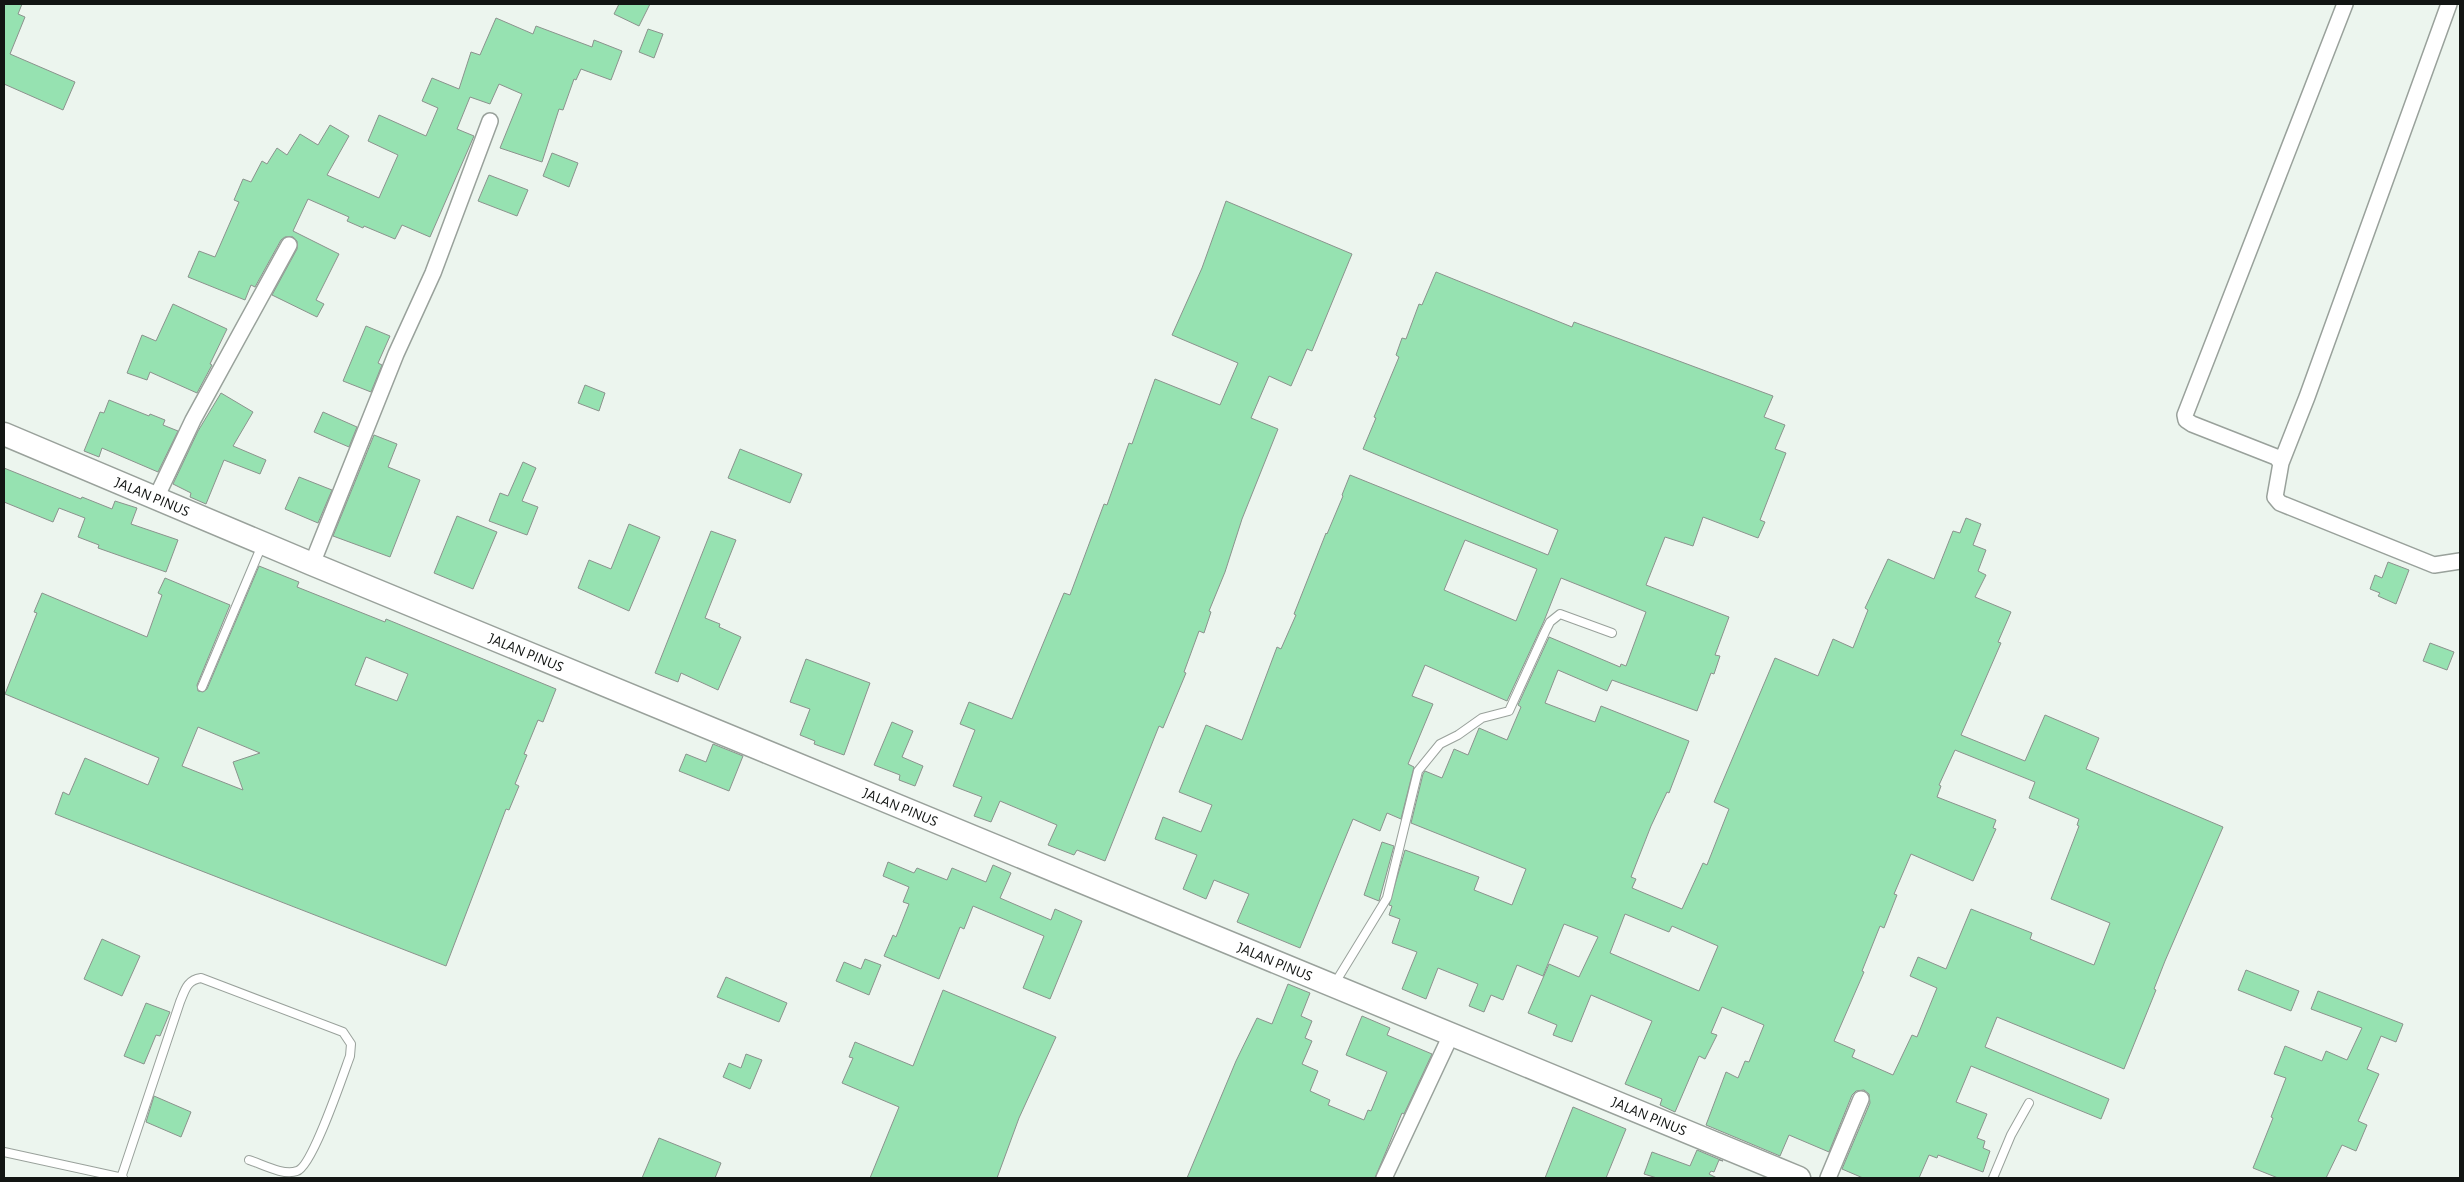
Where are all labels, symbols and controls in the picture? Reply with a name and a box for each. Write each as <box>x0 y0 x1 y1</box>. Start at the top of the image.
street label: JALAN PINUS <box>113 475 192 519</box>
street label: JALAN PINUS <box>486 631 566 675</box>
street label: JALAN PINUS <box>861 785 940 830</box>
street label: JALAN PINUS <box>1235 940 1314 984</box>
street label: JALAN PINUS <box>1609 1094 1689 1139</box>

